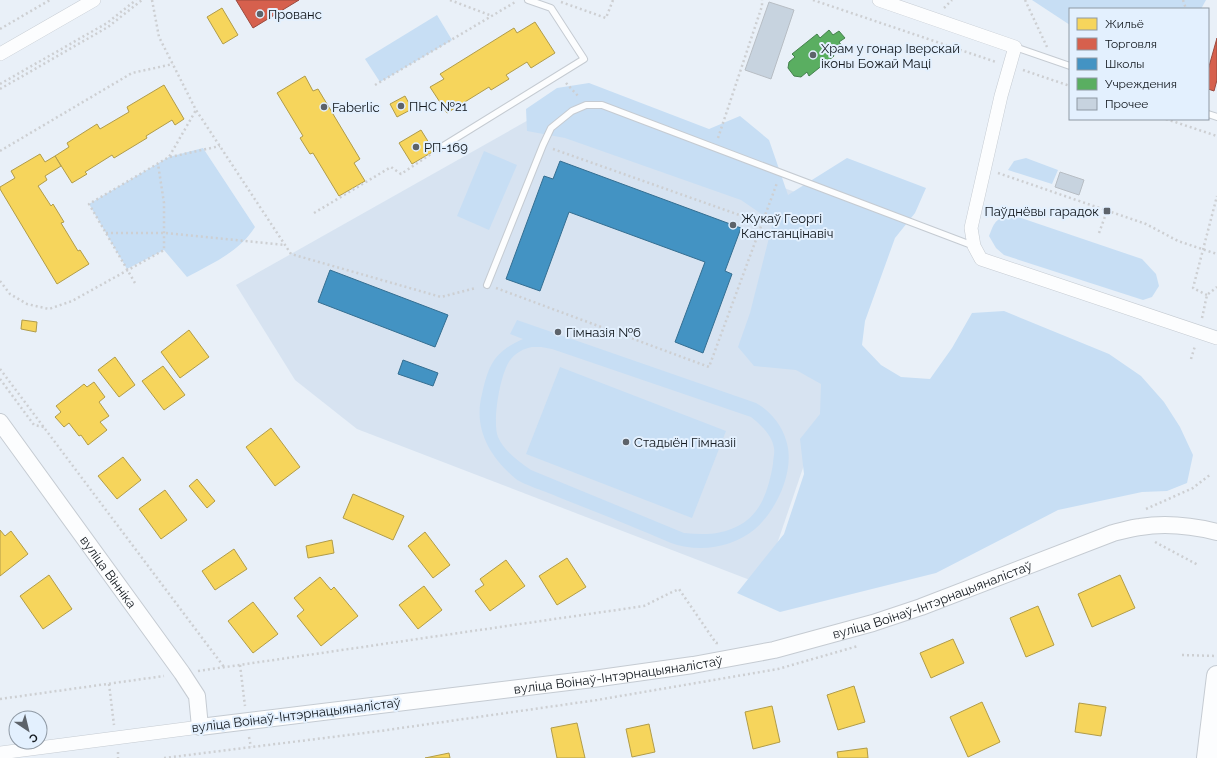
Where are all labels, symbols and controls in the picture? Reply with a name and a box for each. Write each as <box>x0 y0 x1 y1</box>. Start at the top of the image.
place label: Прованс <box>268 7 322 22</box>
legend <box>1069 8 1209 120</box>
marker: Прованс <box>255 9 265 19</box>
text: Жильё <box>1105 17 1144 31</box>
text: Торговля <box>1105 37 1157 51</box>
place label: Храм у гонар Іверскай іконы Божай Маці <box>821 41 960 71</box>
marker: Храм у гонар Іверскай іконы Божай Маці <box>808 50 818 60</box>
text: Школы <box>1105 57 1144 71</box>
text: Учреждения <box>1105 77 1177 91</box>
text: Прочее <box>1105 97 1148 111</box>
place label: ПНС №21 <box>409 99 468 114</box>
place label: Faberlic <box>332 100 380 115</box>
marker: ПНС №21 <box>396 101 406 111</box>
marker: Faberlic <box>319 102 329 112</box>
place label: РП-169 <box>424 140 468 155</box>
marker: РП-169 <box>411 142 421 152</box>
place label: Паўднёвы гарадок <box>984 204 1099 219</box>
marker: Паўднёвы гарадок <box>1102 206 1112 216</box>
place label: Жукаў Георгі Канстанцінавіч <box>741 211 833 241</box>
marker: Жукаў Георгі Канстанцінавіч <box>728 220 738 230</box>
place label: Гімназія №6 <box>566 325 641 340</box>
marker: Гімназія №6 <box>553 327 563 337</box>
place label: Стадыён Гімназіі <box>634 435 736 450</box>
marker: Стадыён Гімназіі <box>621 437 631 447</box>
street label: вуліца Вінніка <box>77 533 140 611</box>
street label: вуліца Воінаў-Інтэрнацыяналістаў <box>831 557 1034 641</box>
street label: вуліца Воінаў-Інтэрнацыяналістаў <box>513 652 724 696</box>
street label: вуліца Воінаў-Інтэрнацыяналістаў <box>191 695 401 735</box>
north arrow <box>8 710 48 750</box>
text: С <box>26 730 40 746</box>

